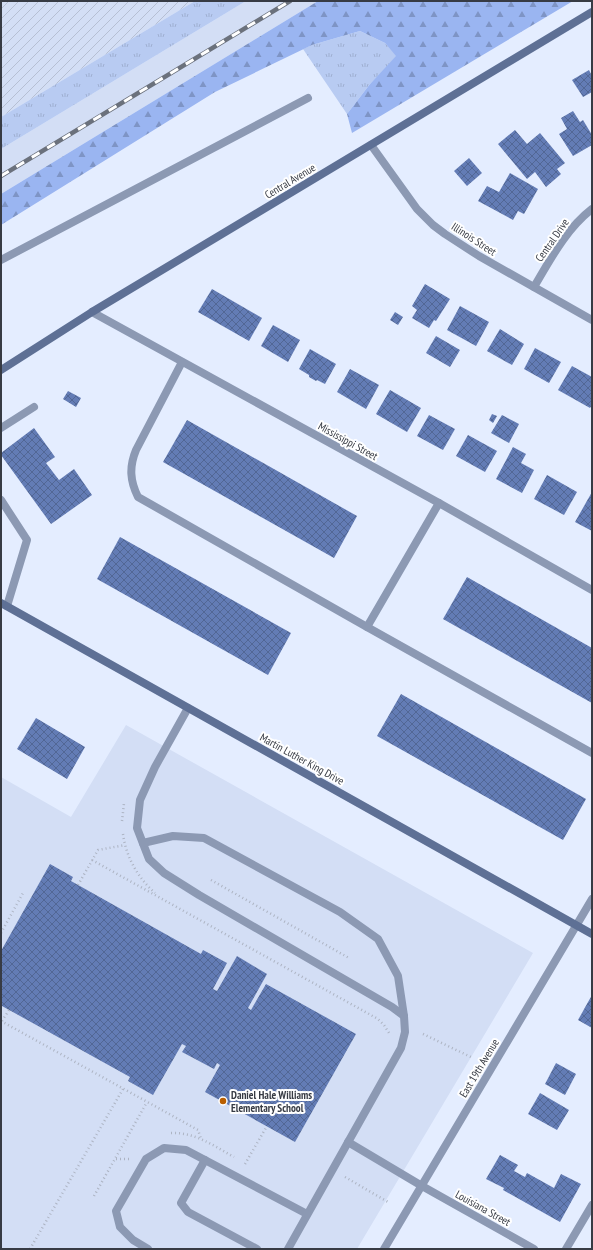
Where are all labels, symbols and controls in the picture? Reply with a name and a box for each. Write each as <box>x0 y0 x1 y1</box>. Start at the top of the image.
street label: Central Avenue <box>262 160 318 202</box>
street label: Central Drive <box>532 215 572 264</box>
street label: Illinois Street <box>449 219 499 259</box>
street label: Mississippi Street <box>316 419 380 463</box>
street label: Martin Luther King Drive <box>258 730 347 788</box>
street label: East 19th Avenue <box>456 1036 502 1100</box>
place label: Daniel Hale Williams Elementary School <box>231 1088 312 1115</box>
marker: Daniel Hale Williams Elementary School <box>218 1096 228 1106</box>
street label: Louisiana Street <box>453 1187 513 1229</box>

